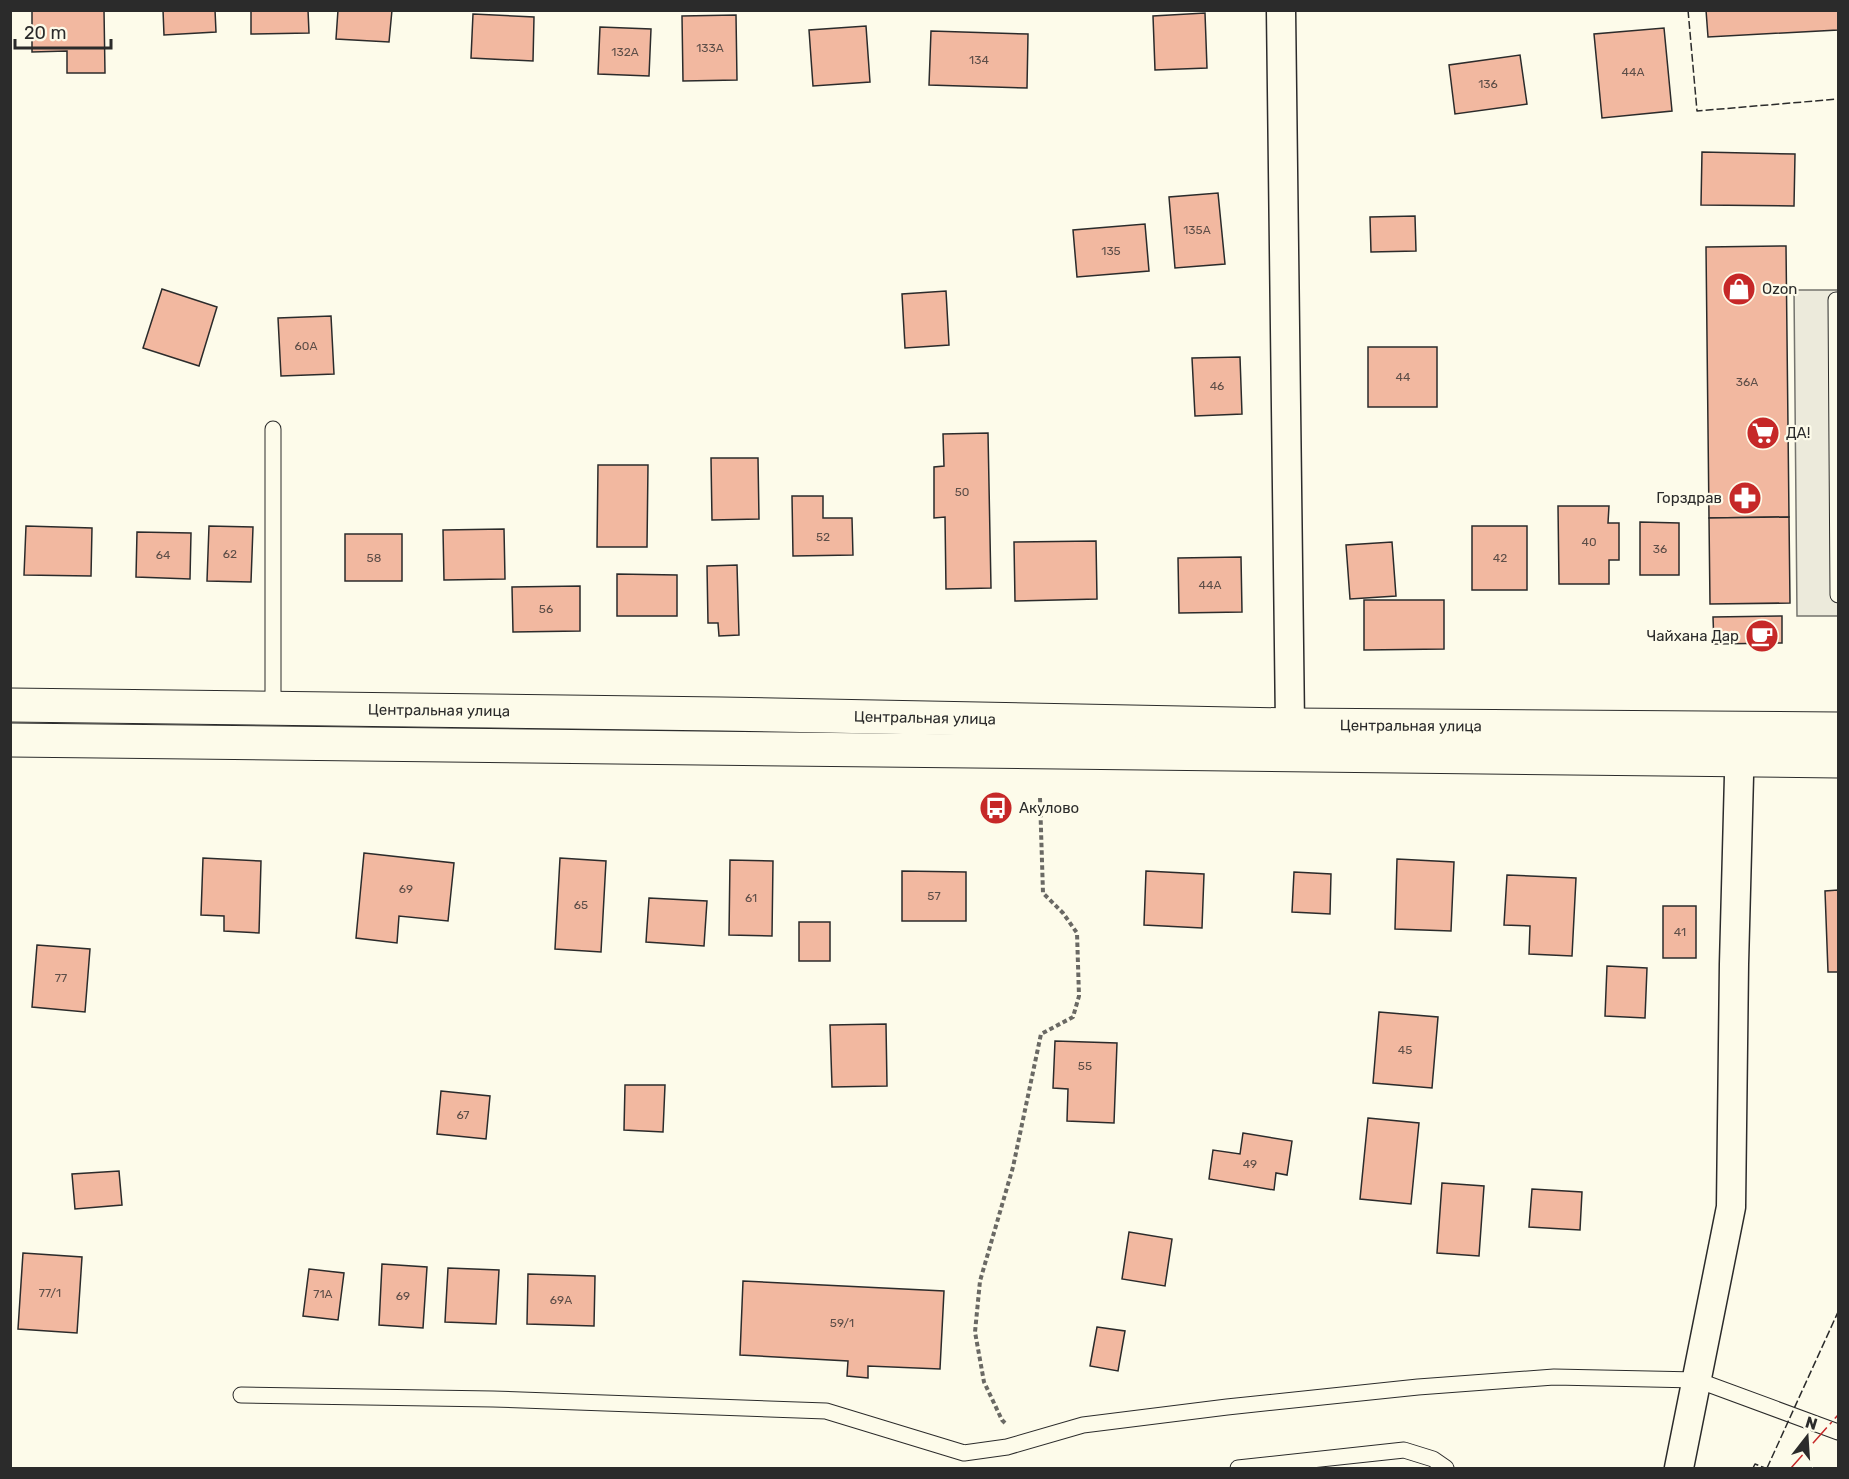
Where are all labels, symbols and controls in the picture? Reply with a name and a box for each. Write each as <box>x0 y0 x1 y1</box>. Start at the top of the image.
scale bar <box>15 12 111 50</box>
text: 20 m <box>24 22 66 44</box>
house number: 133А <box>696 41 724 55</box>
house number: 132А <box>611 45 639 59</box>
house number: 134 <box>969 53 989 67</box>
house number: 44А <box>1622 65 1644 79</box>
house number: 136 <box>1478 77 1498 91</box>
house number: 135А <box>1183 223 1211 237</box>
house number: 135 <box>1101 244 1121 258</box>
shop icon: Ozon <box>1721 271 1757 307</box>
place label: Ozon <box>1762 280 1797 298</box>
house number: 60А <box>295 339 317 353</box>
house number: 44 <box>1396 370 1411 384</box>
house number: 36А <box>1736 375 1758 389</box>
house number: 46 <box>1210 379 1224 393</box>
supermarket icon: ДА! <box>1745 415 1781 451</box>
place label: ДА! <box>1786 424 1810 442</box>
pharmacy icon: Горздрав <box>1727 480 1763 516</box>
house number: 50 <box>955 485 969 499</box>
place label: Горздрав <box>1656 489 1722 507</box>
house number: 52 <box>816 530 830 544</box>
house number: 40 <box>1581 535 1597 549</box>
house number: 36 <box>1653 542 1667 556</box>
house number: 62 <box>223 547 237 561</box>
house number: 64 <box>156 548 171 562</box>
house number: 58 <box>367 551 381 565</box>
house number: 42 <box>1493 551 1507 565</box>
house number: 44А <box>1199 578 1221 592</box>
house number: 56 <box>539 602 553 616</box>
cafe icon: Чайхана Дар <box>1744 618 1780 654</box>
place label: Чайхана Дар <box>1646 627 1739 645</box>
street label: Центральная улица <box>368 701 510 720</box>
street label: Центральная улица <box>854 708 996 728</box>
street label: Центральная улица <box>1340 716 1482 735</box>
bus stop icon: Акулово <box>978 790 1014 826</box>
place label: Акулово <box>1019 799 1079 817</box>
house number: 69 <box>399 882 413 896</box>
house number: 57 <box>927 889 941 903</box>
house number: 61 <box>745 891 757 905</box>
house number: 65 <box>574 898 588 912</box>
house number: 41 <box>1674 925 1686 939</box>
house number: 77 <box>55 971 67 985</box>
house number: 45 <box>1398 1043 1412 1057</box>
house number: 55 <box>1078 1059 1092 1073</box>
house number: 67 <box>456 1108 470 1122</box>
house number: 49 <box>1243 1157 1257 1171</box>
house number: 77/1 <box>39 1286 61 1300</box>
house number: 71А <box>313 1287 333 1301</box>
house number: 69 <box>396 1289 410 1303</box>
house number: 69А <box>550 1293 572 1307</box>
house number: 59/1 <box>830 1316 854 1330</box>
north arrow <box>1777 1407 1837 1467</box>
text: N <box>1803 1412 1820 1434</box>

